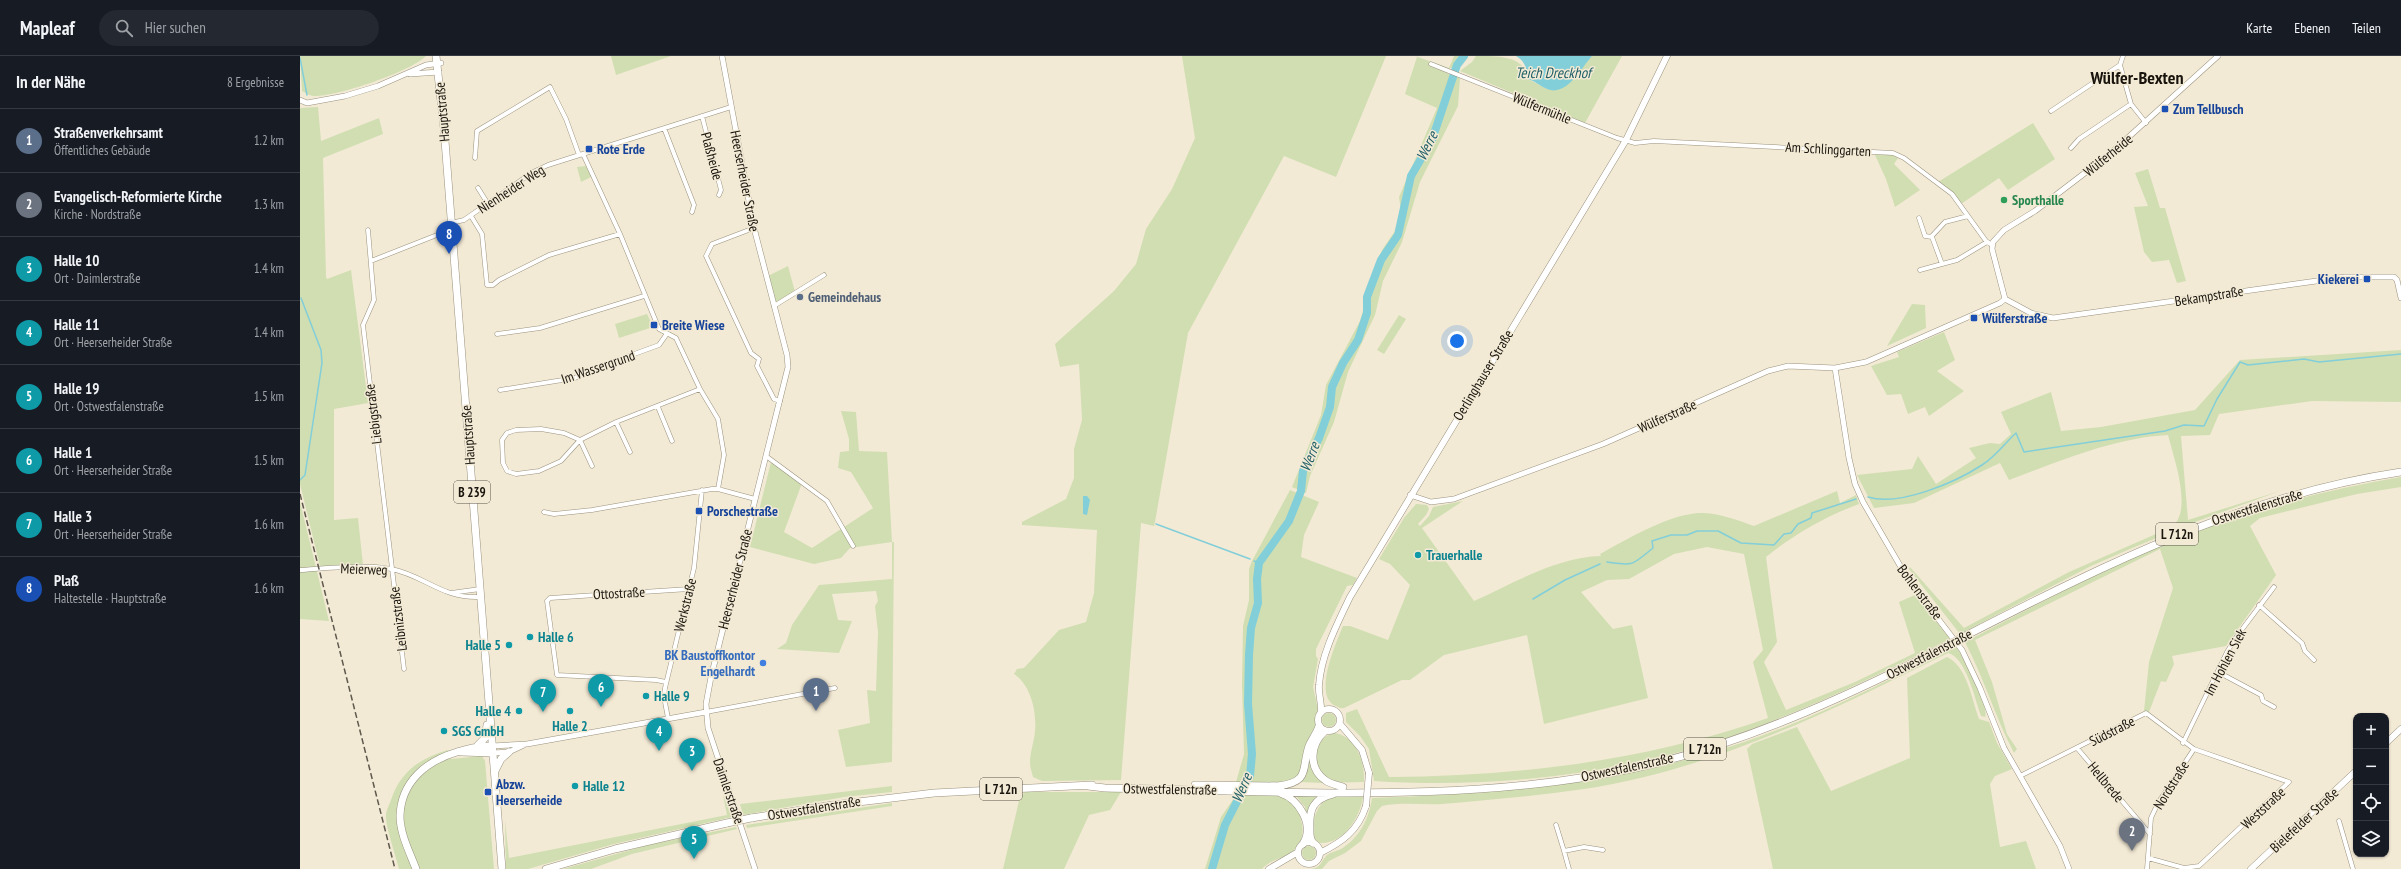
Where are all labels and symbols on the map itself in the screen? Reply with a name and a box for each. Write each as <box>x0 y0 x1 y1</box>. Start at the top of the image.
water label: Teich Dreckhof <box>1515 63 1594 82</box>
district label: Wülfer-Bexten <box>2089 66 2184 89</box>
street label: Hauptstraße <box>430 81 454 143</box>
street label: Wülfermühle <box>1510 88 1574 128</box>
place label: Zum Tellbusch <box>2173 100 2244 118</box>
marker: Zum Tellbusch <box>2160 104 2170 114</box>
water label: Werre <box>1411 127 1442 163</box>
street label: Heerserheider Straße <box>726 129 764 233</box>
street label: Plaßheide <box>697 130 727 182</box>
street label: Wülferheide <box>2080 130 2136 180</box>
street label: Am Schlinggarten <box>1785 138 1871 160</box>
place label: Rote Erde <box>597 140 645 158</box>
marker: Rote Erde <box>584 144 594 154</box>
street label: Nienheider Weg <box>474 161 548 217</box>
place label: Sporthalle <box>2012 191 2064 209</box>
marker: Sporthalle <box>1999 195 2009 205</box>
pin: 8 <box>436 221 462 254</box>
place label: Kiekerei <box>2318 270 2359 288</box>
marker: Kiekerei <box>2362 274 2372 284</box>
street label: Bekampstraße <box>2173 282 2245 310</box>
place label: Gemeindehaus <box>808 288 881 306</box>
marker: Gemeindehaus <box>795 292 805 302</box>
place label: Wülferstraße <box>1981 309 2048 327</box>
marker: Wülferstraße <box>1969 313 1979 323</box>
place label: Breite Wiese <box>662 316 725 334</box>
marker: Breite Wiese <box>649 320 659 330</box>
street label: Oerlinghauser Straße <box>1449 326 1517 424</box>
your location <box>1447 331 1467 351</box>
street label: Im Wassergrund <box>559 346 637 388</box>
street label: Liebigstraße <box>360 383 386 445</box>
street label: Wülferstraße <box>1635 395 1699 437</box>
street label: Hauptstraße <box>457 404 479 465</box>
water label: Werre <box>1295 439 1324 474</box>
road number: B 239 <box>454 481 490 503</box>
street label: Ostwestfalenstraße <box>2210 485 2305 529</box>
place label: Porschestraße <box>707 502 778 520</box>
marker: Porschestraße <box>694 506 704 516</box>
road number: L 712n <box>2156 523 2198 545</box>
street label: Heerserheider Straße <box>714 527 756 631</box>
place label: Trauerhalle <box>1426 546 1483 564</box>
marker: Trauerhalle <box>1413 550 1423 560</box>
street label: Meierweg <box>340 559 388 579</box>
street label: Bohlenstraße <box>1893 561 1947 623</box>
street label: Werkstraße <box>670 576 700 634</box>
street label: Ottostraße <box>593 583 646 603</box>
street label: Leibnizstraße <box>385 585 411 652</box>
street label: Ostwestfalenstraße <box>1883 625 1975 683</box>
street label: Im Hohlen Siek <box>2200 625 2250 699</box>
place label: Halle 6 <box>538 628 574 646</box>
marker: Halle 6 <box>525 632 535 642</box>
place label: Halle 5 <box>465 636 501 654</box>
marker: Halle 5 <box>504 640 514 650</box>
place label: BK Baustoffkontor Engelhardt <box>664 646 756 680</box>
marker: BK Baustoffkontor Engelhardt <box>758 658 768 668</box>
pin: 6 <box>588 674 614 707</box>
pin: 1 <box>803 678 829 711</box>
pin: 7 <box>530 679 556 712</box>
place label: Halle 9 <box>654 687 690 705</box>
marker: Halle 9 <box>641 691 651 701</box>
place label: Halle 4 <box>475 702 511 720</box>
marker: Halle 4 <box>514 706 524 716</box>
marker: Halle 2 <box>565 706 575 716</box>
street label: Südstraße <box>2086 712 2138 750</box>
place label: Halle 2 <box>552 717 588 735</box>
pin: 4 <box>646 718 672 751</box>
place label: SGS GmbH <box>452 722 504 740</box>
marker: SGS GmbH <box>439 726 449 736</box>
pin: 3 <box>679 738 705 771</box>
road number: L 712n <box>1684 738 1726 760</box>
street label: Ostwestfalenstraße <box>1579 748 1675 786</box>
street label: Daimlerstraße <box>709 756 749 827</box>
street label: Nordstraße <box>2149 757 2193 813</box>
street label: Hellbrede <box>2084 758 2128 806</box>
water label: Werre <box>1227 769 1256 805</box>
place label: Abzw. Heerserheide <box>495 775 562 809</box>
place label: Halle 12 <box>583 777 625 795</box>
road number: L 712n <box>980 778 1022 800</box>
street label: Ostwestfalenstraße <box>1123 779 1217 799</box>
marker: Halle 12 <box>570 781 580 791</box>
street label: Weststraße <box>2237 783 2289 833</box>
street label: Bielefelder Straße <box>2266 783 2342 856</box>
marker: Abzw. Heerserheide <box>483 787 493 797</box>
street label: Ostwestfalenstraße <box>766 792 862 824</box>
pin: 2 <box>2119 818 2145 851</box>
pin: 5 <box>681 826 707 859</box>

